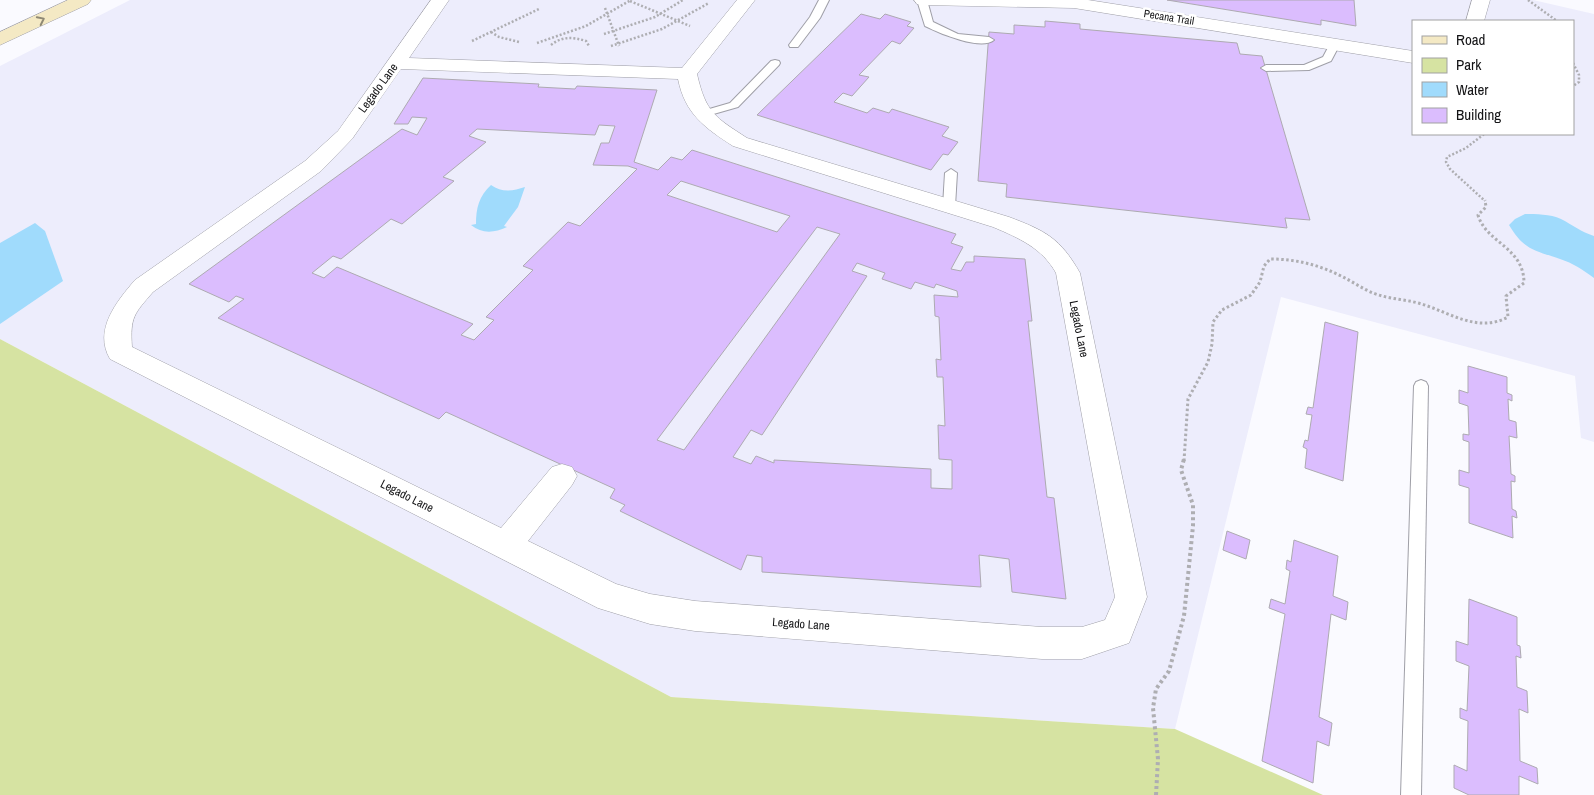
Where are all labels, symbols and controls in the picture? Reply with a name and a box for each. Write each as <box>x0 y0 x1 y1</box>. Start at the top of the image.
street label: Pecana Trail <box>1143 6 1195 28</box>
one-way arrow <box>36 15 45 26</box>
legend <box>1412 20 1574 135</box>
text: Road <box>1456 29 1485 50</box>
text: Park <box>1456 54 1482 75</box>
street label: Legado Lane <box>355 60 401 116</box>
text: Water <box>1456 79 1488 100</box>
text: Building <box>1456 104 1501 125</box>
street label: Legado Lane <box>1066 299 1092 359</box>
street label: Legado Lane <box>378 476 436 516</box>
street label: Legado Lane <box>772 614 830 634</box>

